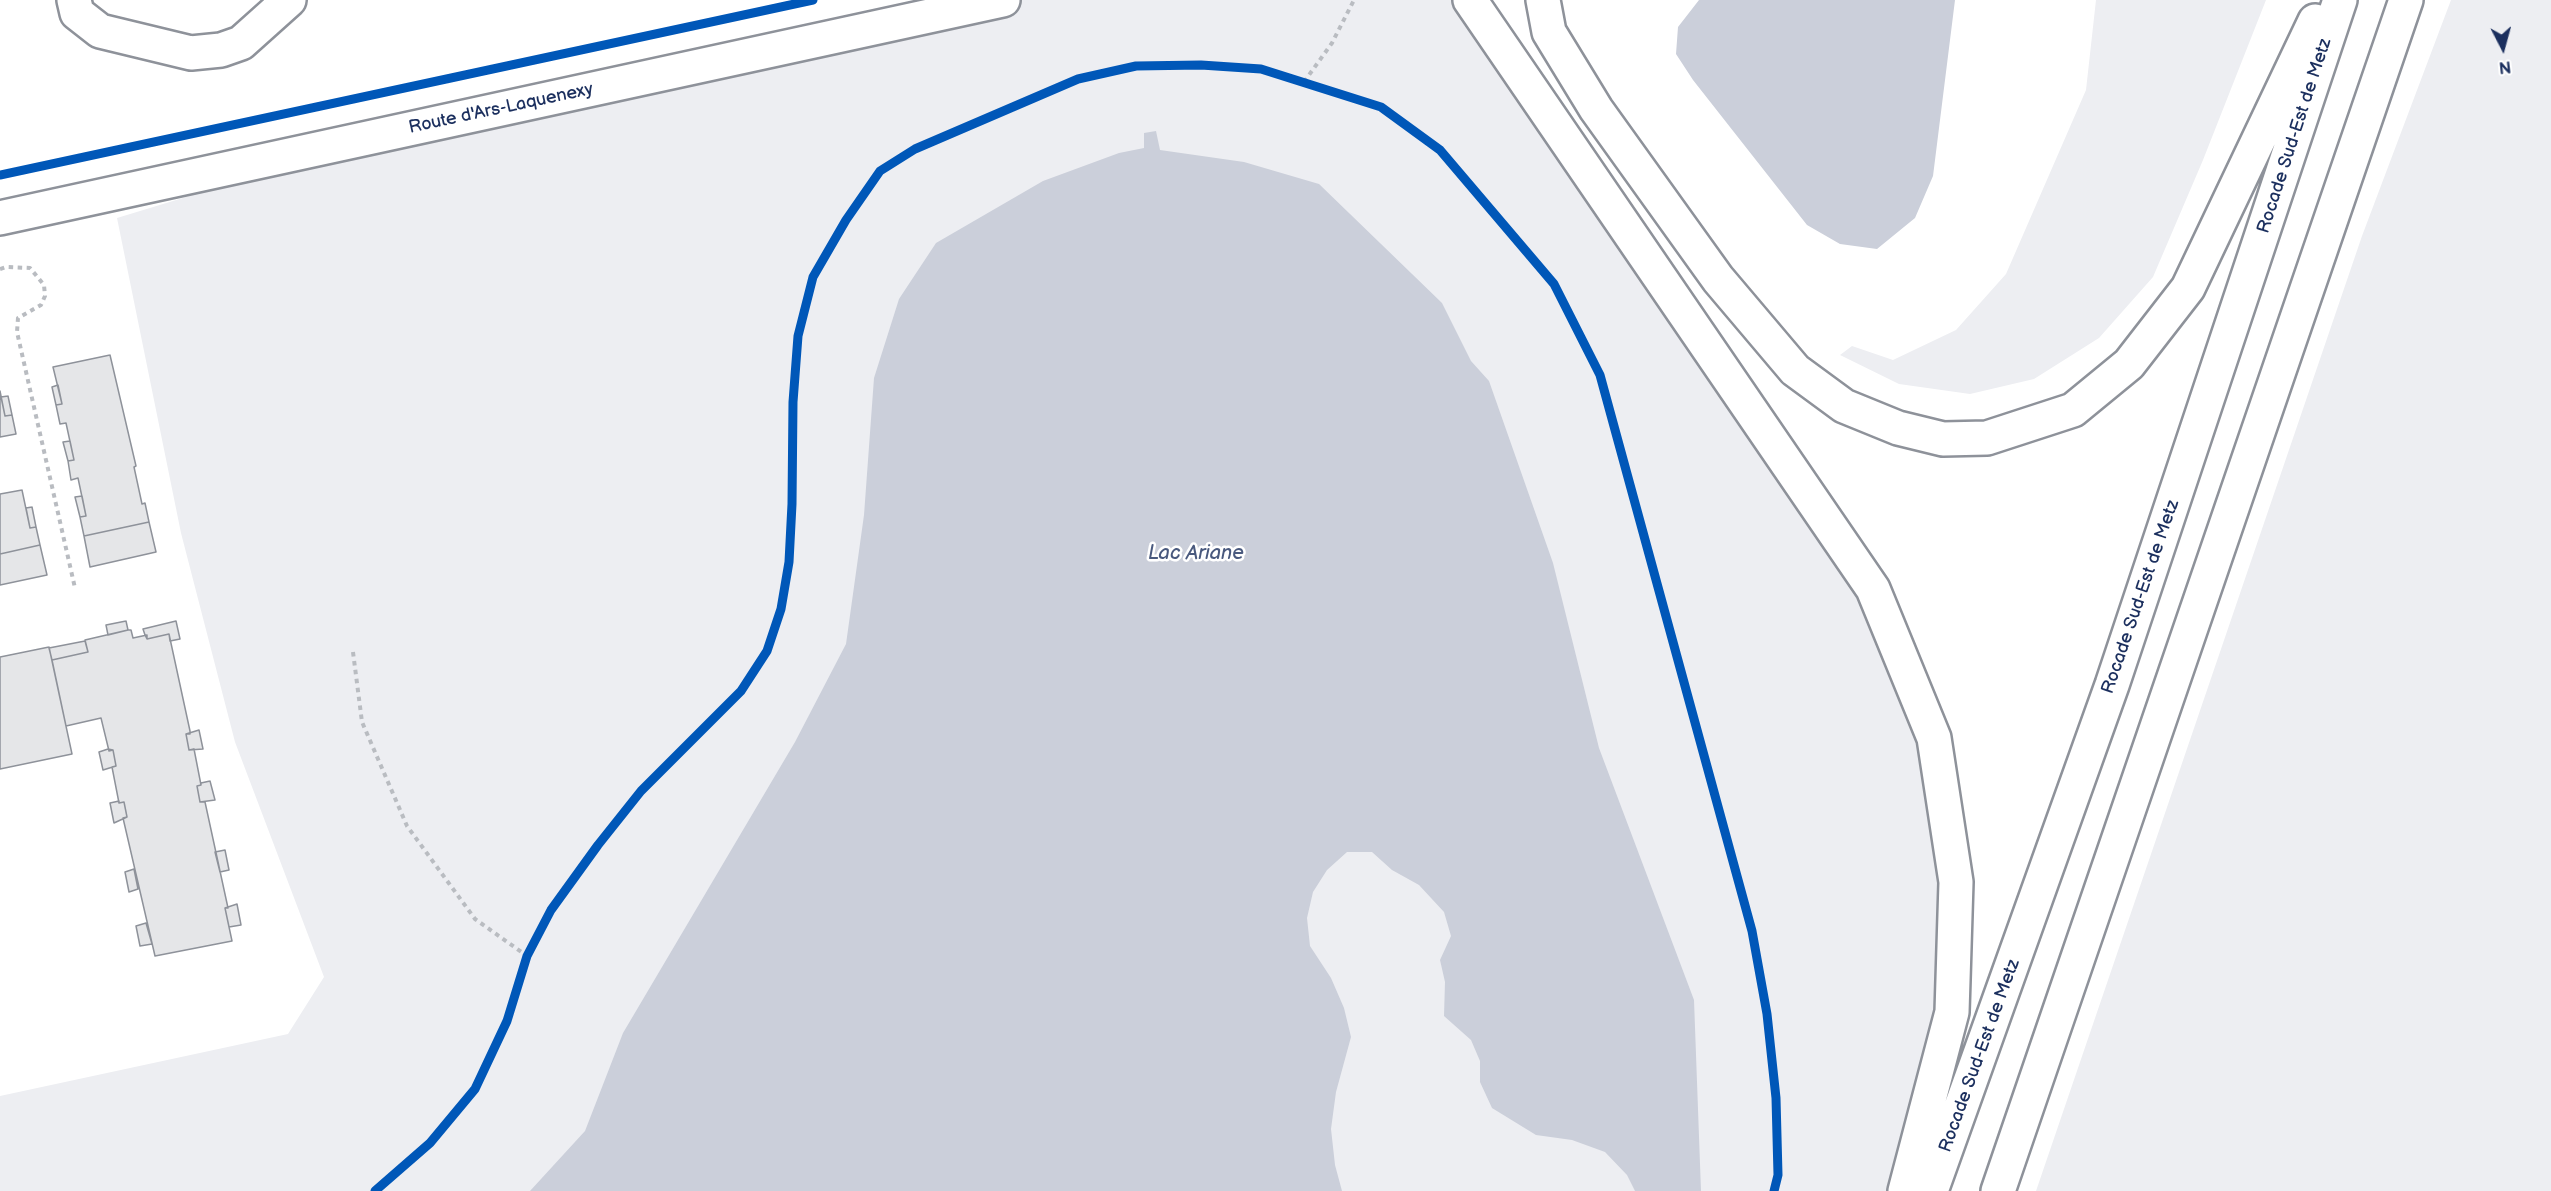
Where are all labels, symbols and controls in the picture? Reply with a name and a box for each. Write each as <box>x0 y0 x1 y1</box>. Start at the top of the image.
north arrow <box>2473 18 2533 78</box>
street label: Rocade Sud-Est de Metz <box>2253 36 2337 236</box>
text: N <box>2498 56 2512 76</box>
street label: Route d'Ars-Laquenexy <box>407 79 595 139</box>
street label: Rocade Sud-Est de Metz <box>2098 497 2184 697</box>
water label: Lac Ariane <box>1148 542 1244 566</box>
street label: Rocade Sud-Est de Metz <box>1935 957 2025 1155</box>

